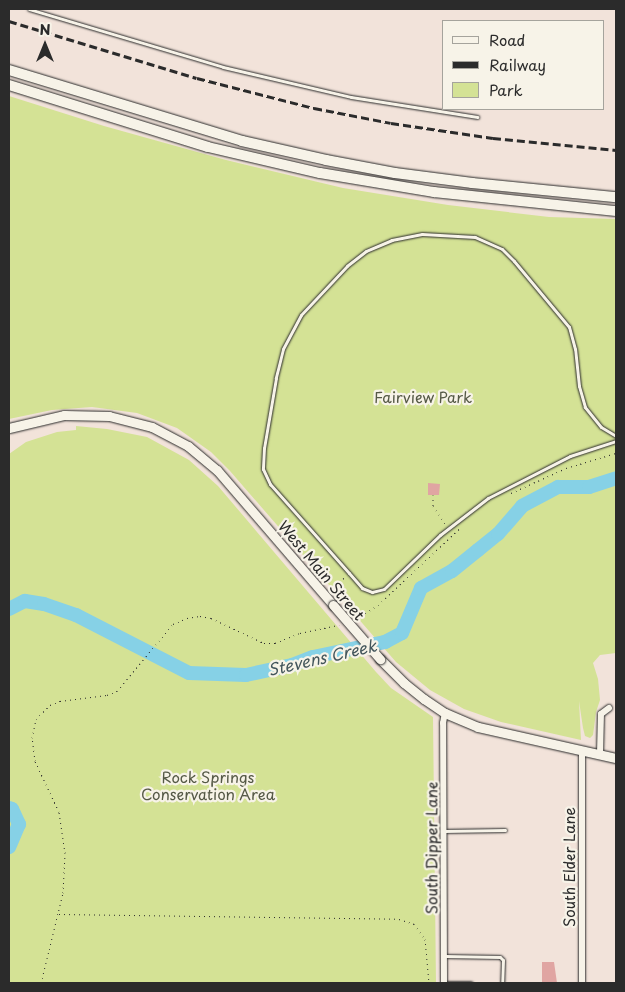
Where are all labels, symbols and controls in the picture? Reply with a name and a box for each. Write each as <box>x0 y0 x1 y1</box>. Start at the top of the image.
text: N <box>39 19 51 40</box>
north arrow <box>20 20 70 70</box>
legend <box>442 20 605 110</box>
text: Road <box>489 28 525 51</box>
text: Railway <box>489 53 546 76</box>
text: Park <box>489 78 523 101</box>
park label: Fairview Park <box>374 388 472 406</box>
street label: West Main Street <box>275 516 369 624</box>
water label: Stevens Creek <box>266 635 378 679</box>
park label: Rock Springs Conservation Area <box>141 767 275 802</box>
street label: South Dipper Lane <box>422 781 440 915</box>
street label: South Elder Lane <box>560 806 578 928</box>

